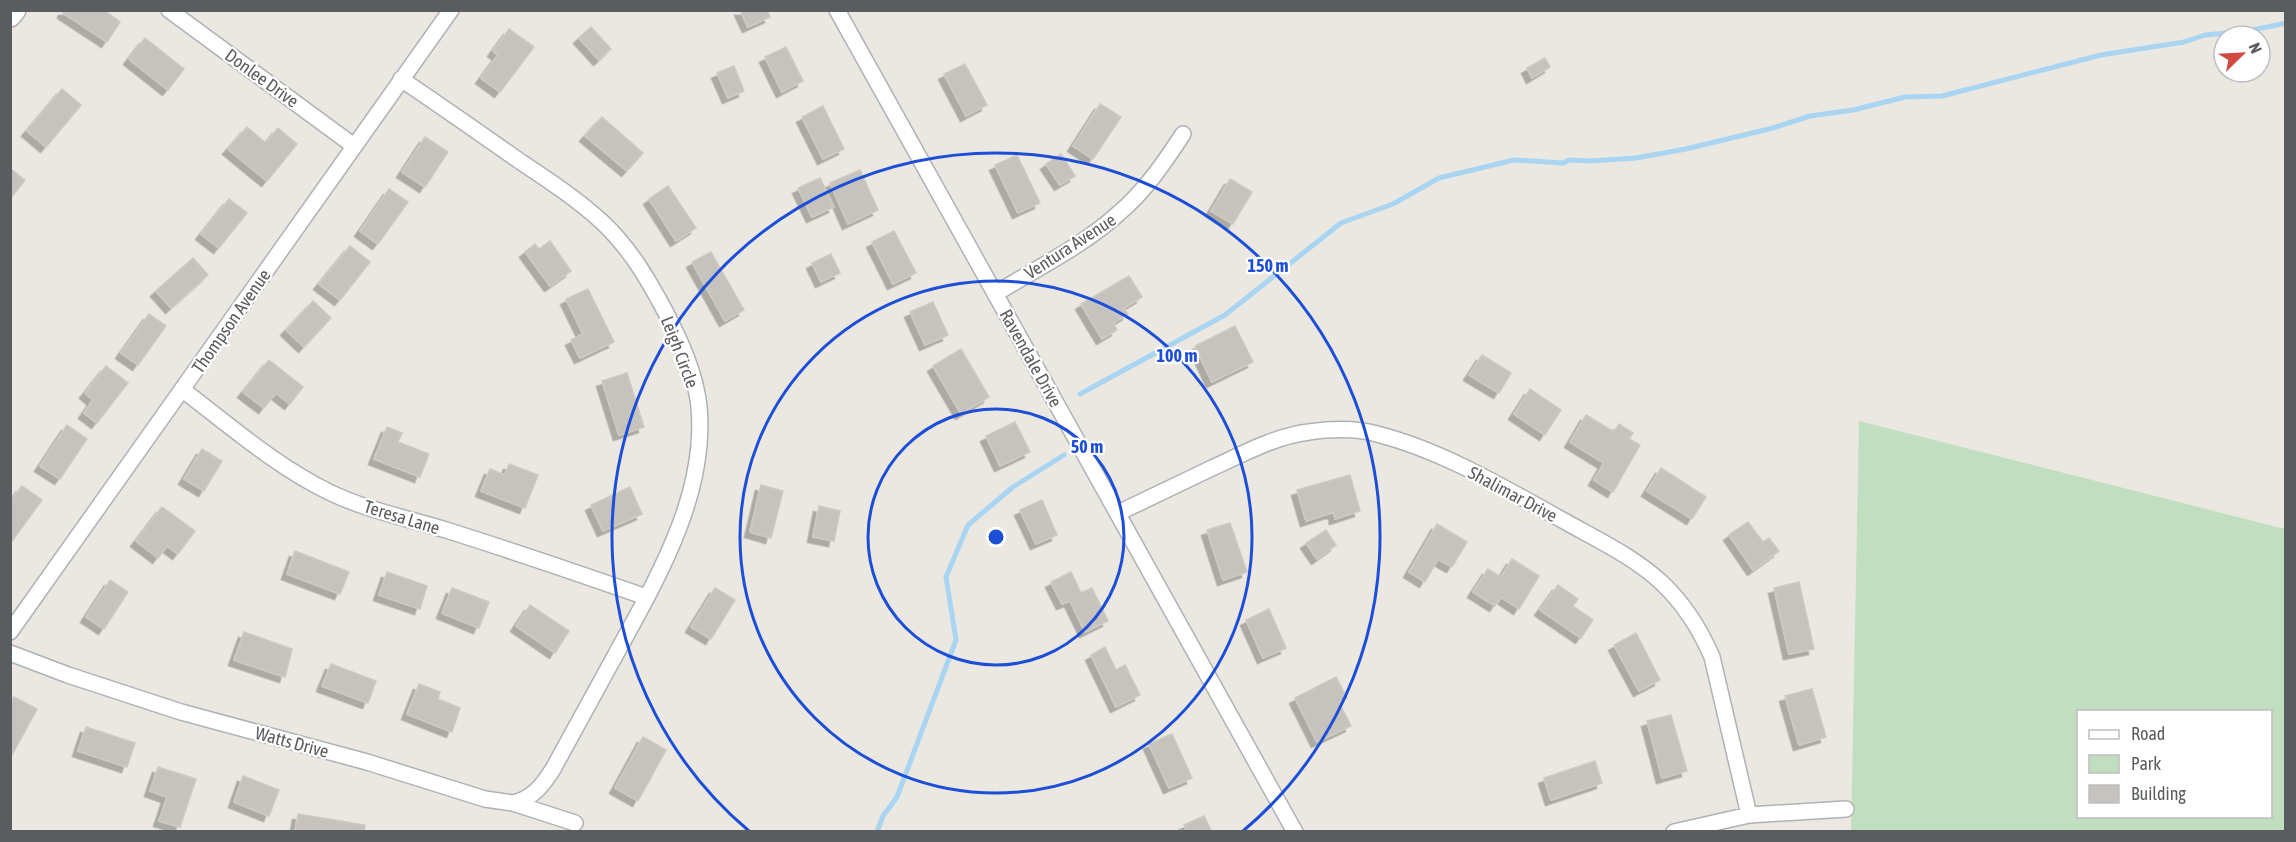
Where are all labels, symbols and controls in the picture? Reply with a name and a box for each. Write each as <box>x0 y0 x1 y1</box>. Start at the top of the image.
north arrow <box>2212 24 2272 84</box>
text: N <box>2246 40 2266 56</box>
street label: Donlee Drive <box>221 44 303 112</box>
street label: Ventura Avenue <box>1020 209 1120 283</box>
text: 150 m <box>1248 255 1288 276</box>
street label: Thompson Avenue <box>187 265 275 377</box>
street label: Ravendale Drive <box>995 305 1067 411</box>
street label: Leigh Circle <box>657 313 703 391</box>
text: 100 m <box>1157 345 1197 366</box>
text: 50 m <box>1071 436 1103 457</box>
street label: Shalimar Drive <box>1465 462 1561 526</box>
street label: Teresa Lane <box>362 496 442 538</box>
centre of rings <box>986 527 1006 547</box>
legend <box>2077 710 2272 818</box>
street label: Watts Drive <box>253 722 331 762</box>
text: Road <box>2131 723 2165 744</box>
text: Park <box>2131 753 2161 774</box>
text: Building <box>2131 783 2186 804</box>

